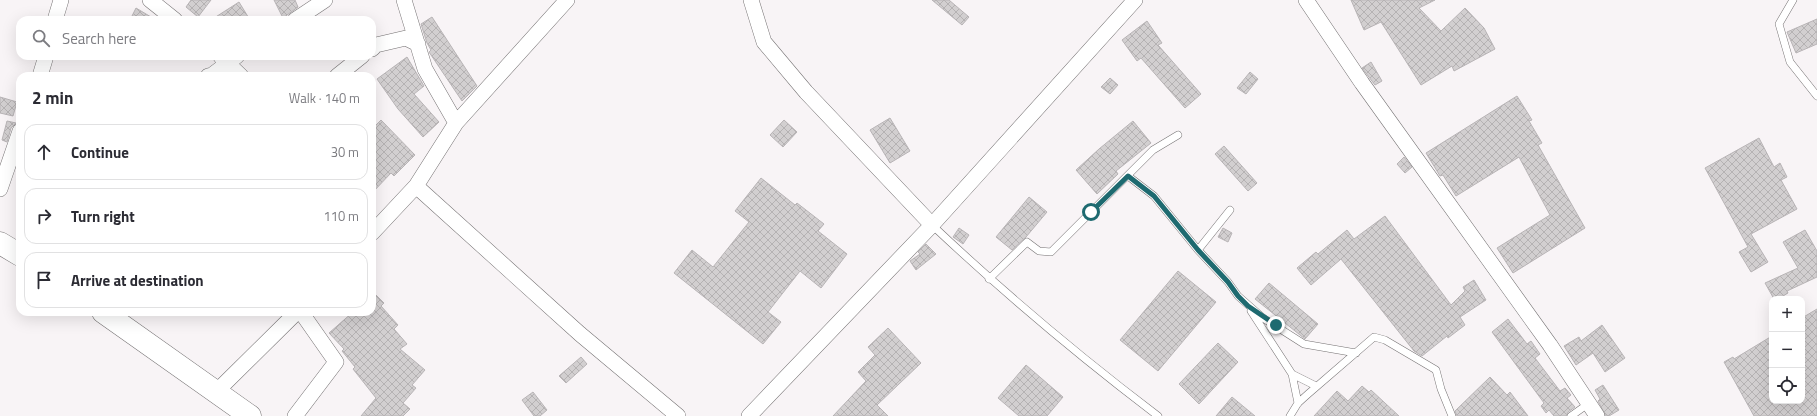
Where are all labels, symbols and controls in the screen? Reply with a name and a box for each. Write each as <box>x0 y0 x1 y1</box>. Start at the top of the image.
search box <box>16 16 376 60</box>
icon: search <box>30 27 52 49</box>
text: Search here <box>62 27 136 50</box>
text: 2 min <box>32 85 73 111</box>
text: Walk · 140 m <box>289 88 360 108</box>
icon: ahead <box>33 141 55 163</box>
text: Continue <box>71 141 129 164</box>
text: 30 m <box>331 142 359 162</box>
route start <box>1082 203 1100 221</box>
icon: right <box>33 205 55 227</box>
text: Turn right <box>71 205 135 228</box>
text: 110 m <box>323 206 359 226</box>
icon: arrive <box>33 269 55 291</box>
text: Arrive at destination <box>71 269 204 292</box>
map controls <box>1769 296 1805 404</box>
button: + <box>1769 296 1805 332</box>
route end <box>1267 316 1285 334</box>
button: − <box>1769 332 1805 368</box>
button: locate <box>1769 368 1805 404</box>

